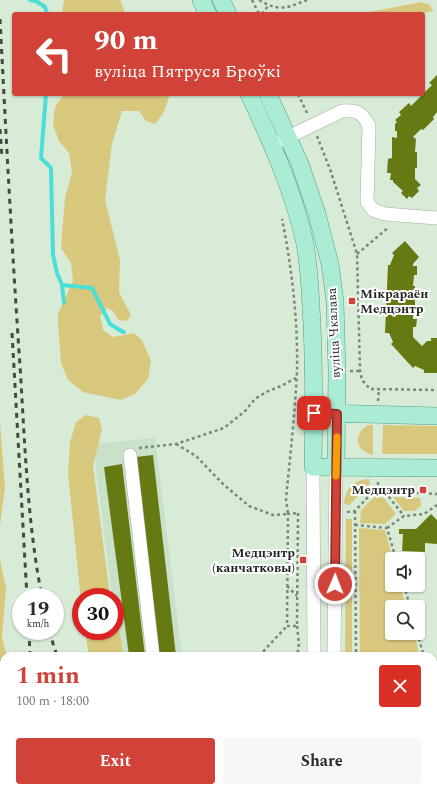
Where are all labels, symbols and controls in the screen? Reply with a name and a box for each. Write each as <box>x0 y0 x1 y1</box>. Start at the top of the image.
text: 90 m <box>94 19 158 62</box>
icon: left <box>28 28 80 80</box>
text: вуліца Пятруся Броўкі <box>94 58 281 85</box>
place label: Мікрараён Медцэнтр <box>360 284 428 319</box>
street label: вуліца Чкалава <box>322 287 346 379</box>
marker: Мікрараён Медцэнтр <box>347 296 357 306</box>
pin <box>297 396 331 430</box>
icon: arrive <box>303 402 325 424</box>
place label: Медцэнтр <box>352 480 415 500</box>
marker: Медцэнтр <box>418 485 428 495</box>
place label: Медцэнтр (канчатковы) <box>212 543 295 578</box>
map controls <box>385 552 425 640</box>
button: sound <box>385 552 425 592</box>
marker: Медцэнтр (канчатковы) <box>298 555 308 565</box>
position arrow <box>314 563 356 605</box>
speed limit sign: 30 <box>72 588 124 640</box>
text: 19 <box>27 594 49 624</box>
button: search <box>385 600 425 640</box>
text: km/h <box>27 616 49 632</box>
text: 1 min <box>16 658 80 694</box>
button: close <box>379 665 421 707</box>
text: 100 m · 18:00 <box>16 691 89 711</box>
button: Exit <box>16 738 215 784</box>
button: Share <box>223 738 421 784</box>

